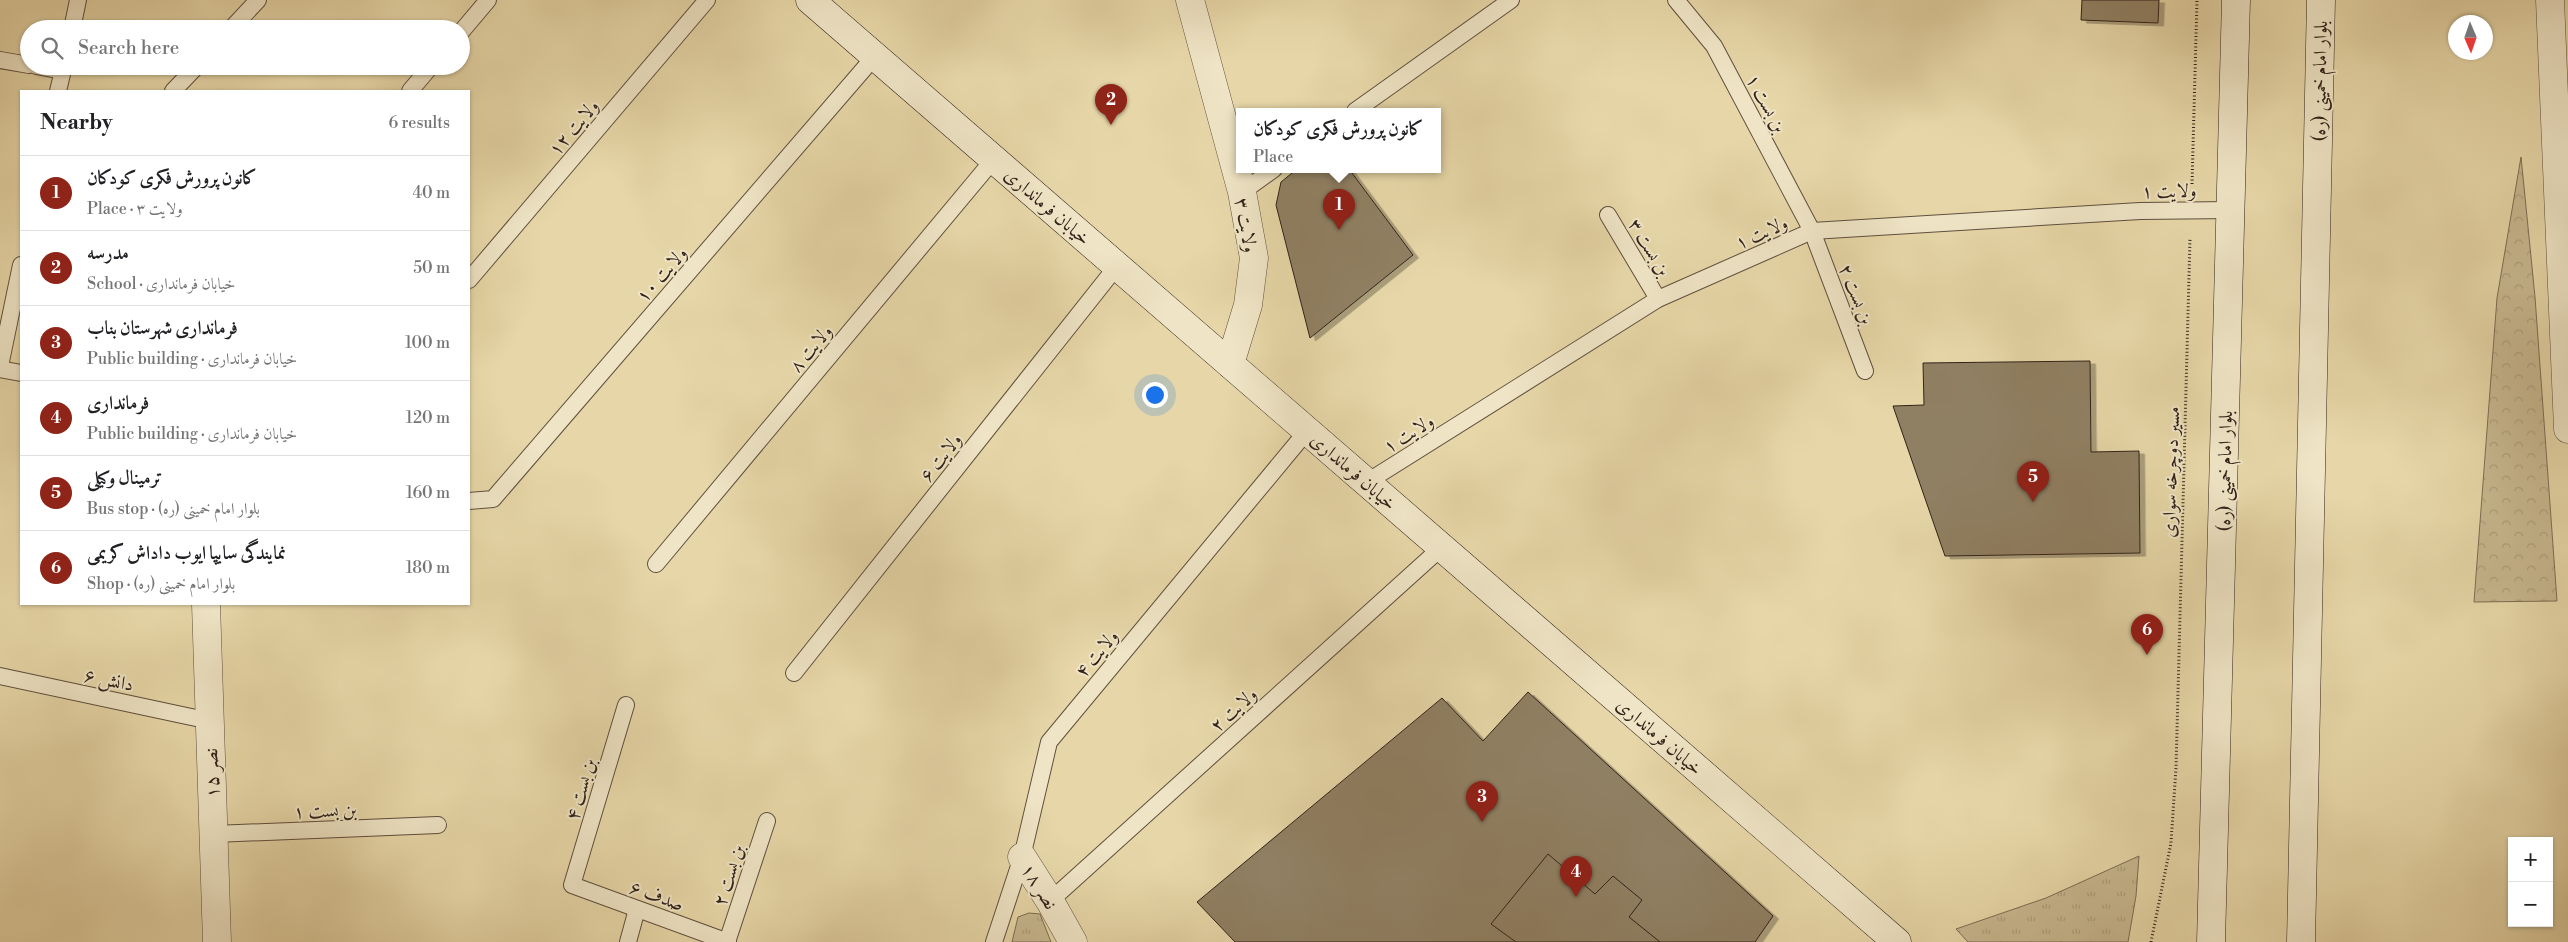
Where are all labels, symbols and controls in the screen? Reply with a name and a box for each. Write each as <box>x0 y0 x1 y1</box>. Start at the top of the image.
north arrow <box>2448 15 2493 60</box>
search box <box>20 20 470 75</box>
street label: بلوار امام خمینی (ره) <box>2307 20 2337 142</box>
icon: search <box>38 34 66 62</box>
text: Search here <box>78 36 179 60</box>
street label: بن بست ۱ <box>1741 70 1792 138</box>
pin: 2 <box>1095 84 1127 125</box>
street label: ولایت ۱۲ <box>543 95 604 161</box>
popup <box>1236 108 1441 173</box>
text: Nearby <box>40 110 113 136</box>
text: 6 results <box>389 113 450 133</box>
text: کانون پرورش فکری کودکان <box>1253 117 1424 141</box>
text: Place <box>1253 147 1293 167</box>
street label: خیابان فرمانداری <box>999 163 1095 251</box>
text: کانون پرورش فکری کودکان <box>87 166 257 190</box>
street label: ولایت ۱ <box>2141 179 2197 203</box>
text: 1 <box>52 183 60 203</box>
text: 40 m <box>413 183 450 203</box>
pin: 1 <box>1323 189 1355 230</box>
street label: ولایت ۳ <box>1229 196 1263 254</box>
text: Place · ولایت ۳ <box>87 199 183 219</box>
street label: ولایت ۱ <box>1731 211 1791 255</box>
street label: بن بست ۳ <box>1623 214 1676 281</box>
text: مدرسه <box>87 241 129 265</box>
street label: ولایت ۱۰ <box>631 242 693 308</box>
text: 2 <box>51 258 61 278</box>
text: 50 m <box>413 258 450 278</box>
street label: بن بست ۲ <box>1833 260 1879 329</box>
text: School · خیابان فرمانداری <box>87 274 235 294</box>
text: فرمانداری شهرستان بناب <box>87 316 238 340</box>
street label: ولایت ۸ <box>784 320 838 377</box>
text: 3 <box>51 333 61 353</box>
text: 100 m <box>405 333 450 353</box>
text: Public building · خیابان فرمانداری <box>87 349 297 369</box>
your location <box>1142 382 1168 408</box>
text: فرمانداری <box>87 391 149 415</box>
street label: مسیر دوچرخه سواری <box>2157 406 2185 538</box>
text: 4 <box>51 408 61 428</box>
text: 120 m <box>406 408 450 428</box>
street label: ولایت ۱ <box>1379 409 1438 459</box>
street label: بلوار امام خمینی (ره) <box>2212 410 2242 532</box>
text: Public building · خیابان فرمانداری <box>87 424 297 444</box>
street label: خیابان فرمانداری <box>1305 428 1401 516</box>
street label: ولایت ۶ <box>914 429 967 487</box>
pin: 5 <box>2017 461 2049 502</box>
text: ترمینال وکیلی <box>87 466 162 490</box>
text: 5 <box>51 483 61 503</box>
text: 160 m <box>406 483 450 503</box>
text: Bus stop · بلوار امام خمینی (ره) <box>87 499 260 519</box>
text: نمایندگی سایپا ایوب داداش کریمی <box>87 541 286 565</box>
text: 6 <box>51 558 61 578</box>
text: 180 m <box>406 558 450 578</box>
text: Shop · بلوار امام خمینی (ره) <box>87 574 235 594</box>
pin: 6 <box>2131 614 2163 655</box>
street label: ولایت ۴ <box>1070 625 1124 682</box>
street label: دانش ۶ <box>82 663 136 698</box>
street label: ولایت ۲ <box>1205 682 1262 737</box>
street label: خیابان فرمانداری <box>1611 693 1707 781</box>
street label: نصر ۱۵ <box>199 748 225 798</box>
street label: بن بست ۴ <box>560 755 602 823</box>
pin: 3 <box>1466 781 1498 822</box>
street label: بن بست ۱ <box>293 798 358 824</box>
map controls <box>2508 837 2553 927</box>
button: + <box>2508 837 2553 882</box>
street label: بن بست ۲ <box>708 841 750 909</box>
pin: 4 <box>1560 856 1592 897</box>
street label: نصر ۱۸ <box>1016 859 1063 914</box>
street label: صدف ۶ <box>626 875 687 917</box>
button: − <box>2508 882 2553 927</box>

